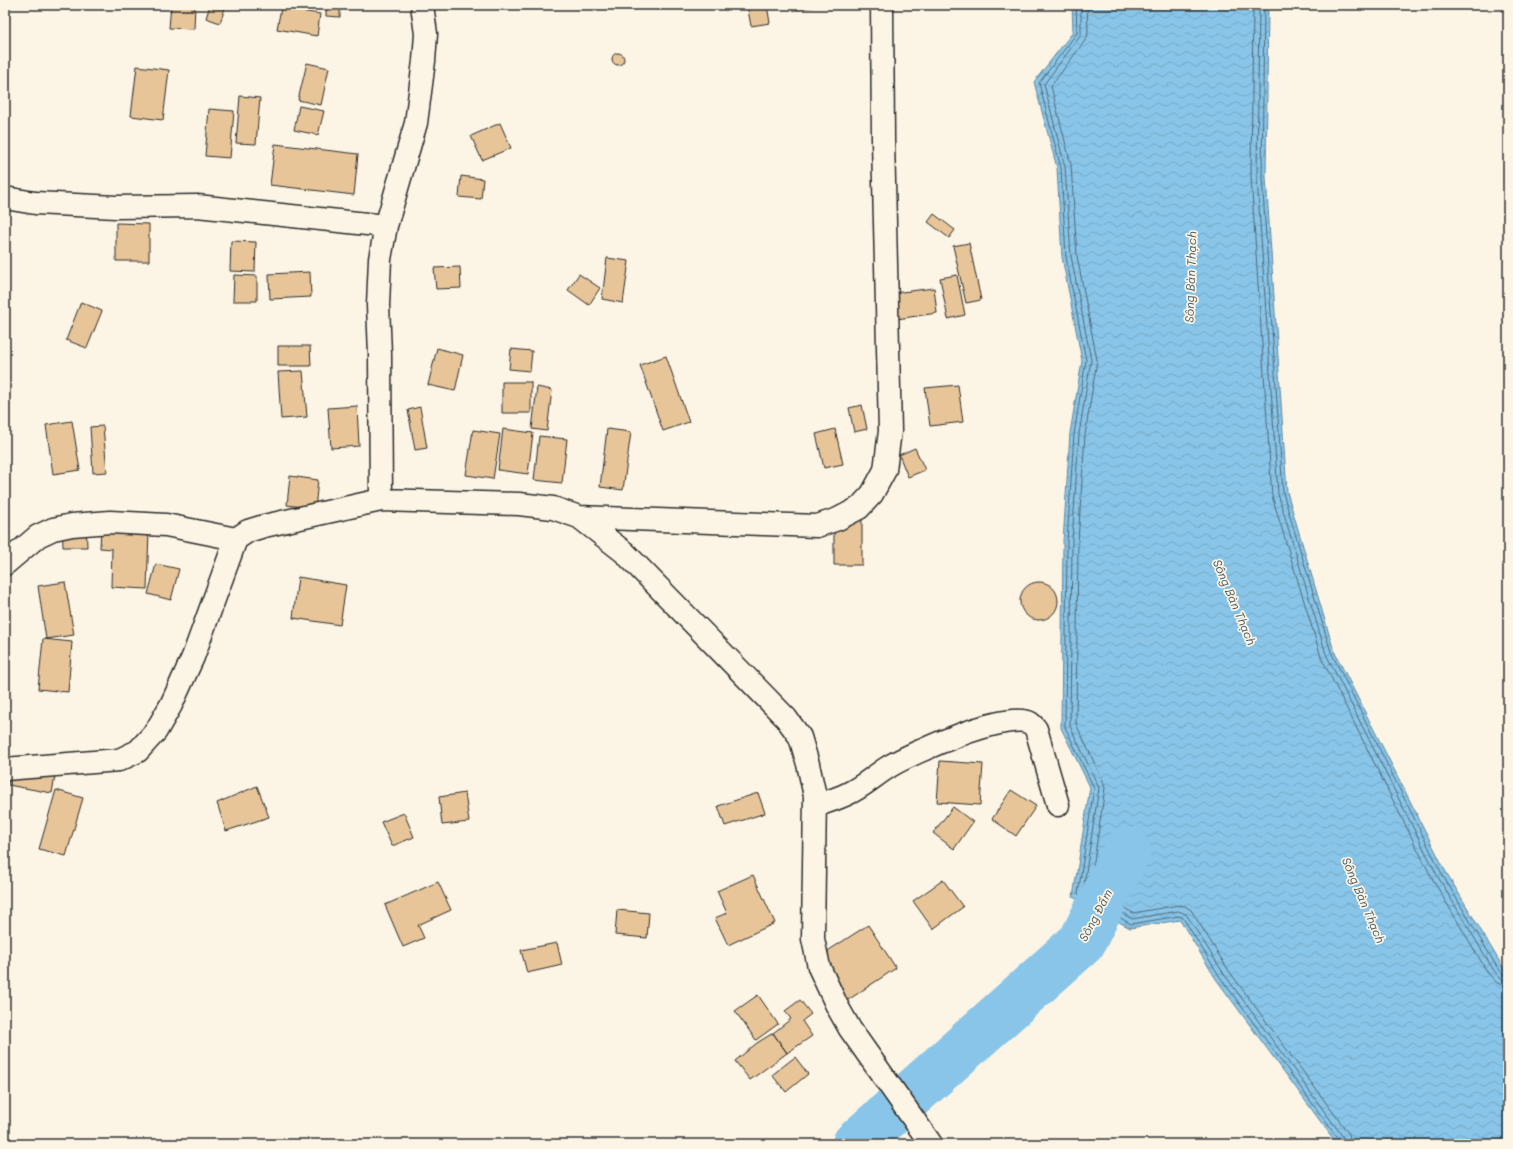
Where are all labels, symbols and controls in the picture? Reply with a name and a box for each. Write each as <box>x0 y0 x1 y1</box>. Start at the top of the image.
water label: Sông Bàn Thạch <box>1180 231 1200 323</box>
water label: Sông Bàn Thạch <box>1210 557 1260 647</box>
water label: Sông Bàn Thạch <box>1339 855 1389 945</box>
water label: Sông Đầm <box>1075 886 1115 944</box>

